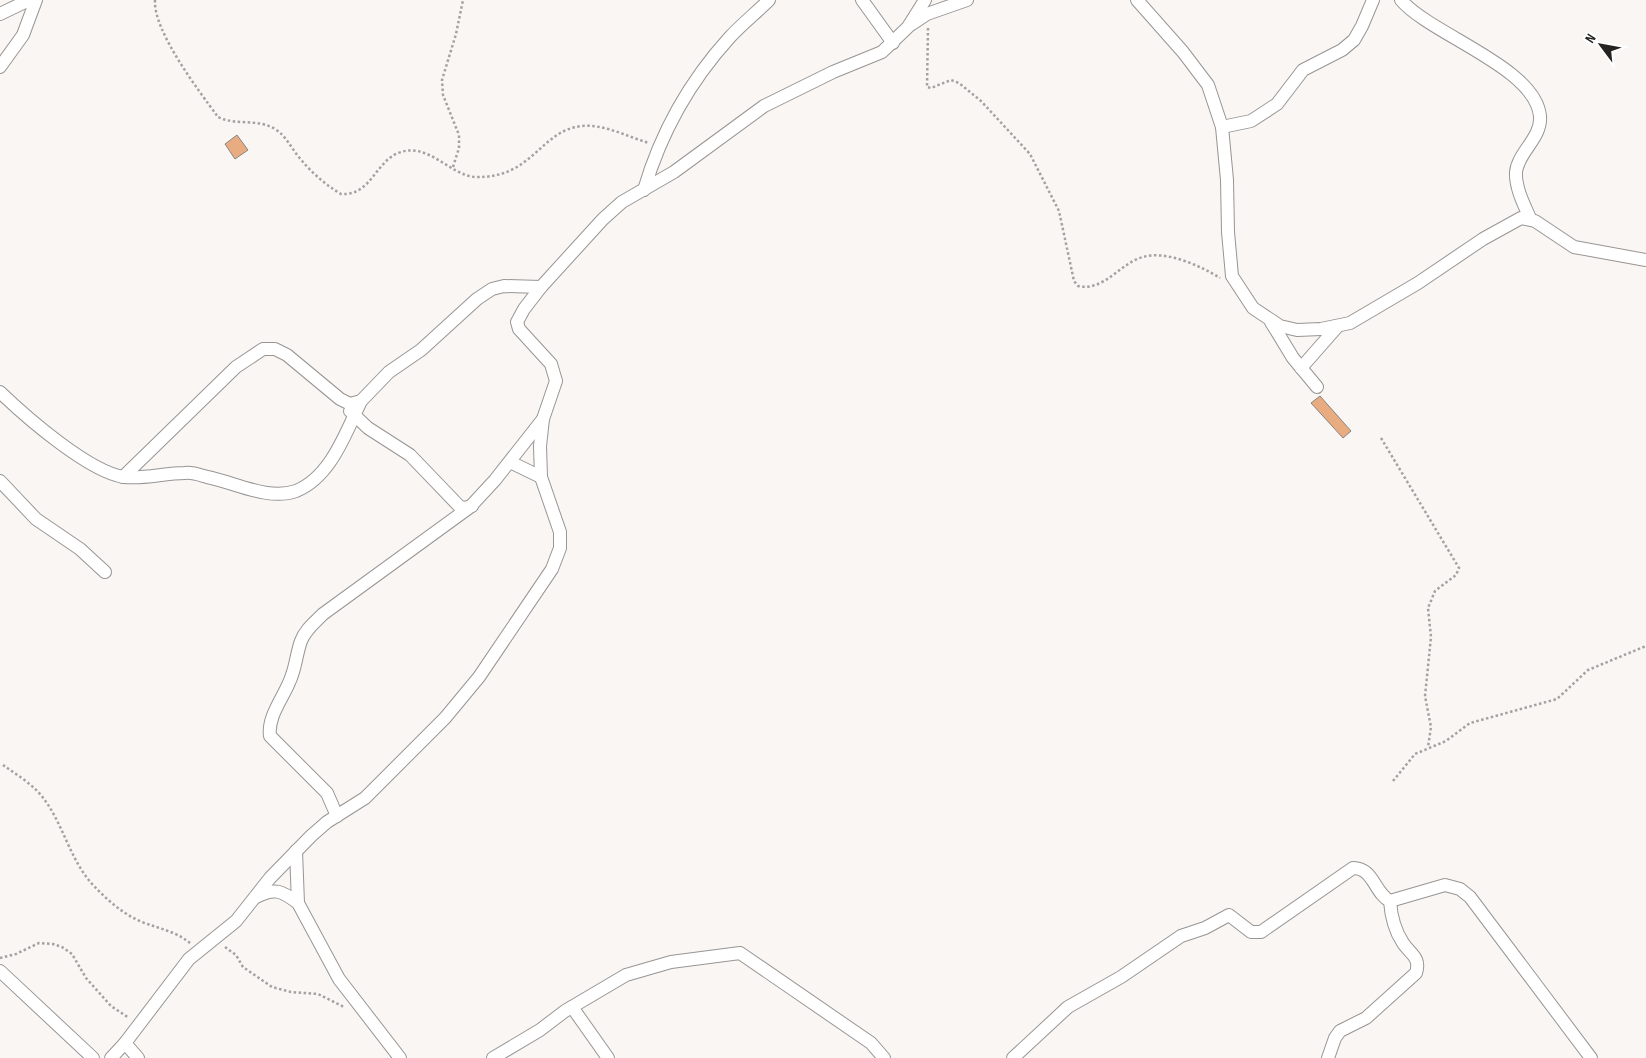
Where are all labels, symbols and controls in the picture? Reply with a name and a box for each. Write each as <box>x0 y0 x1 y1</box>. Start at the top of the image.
north arrow <box>1576 20 1626 70</box>
text: N <box>1581 31 1600 46</box>

